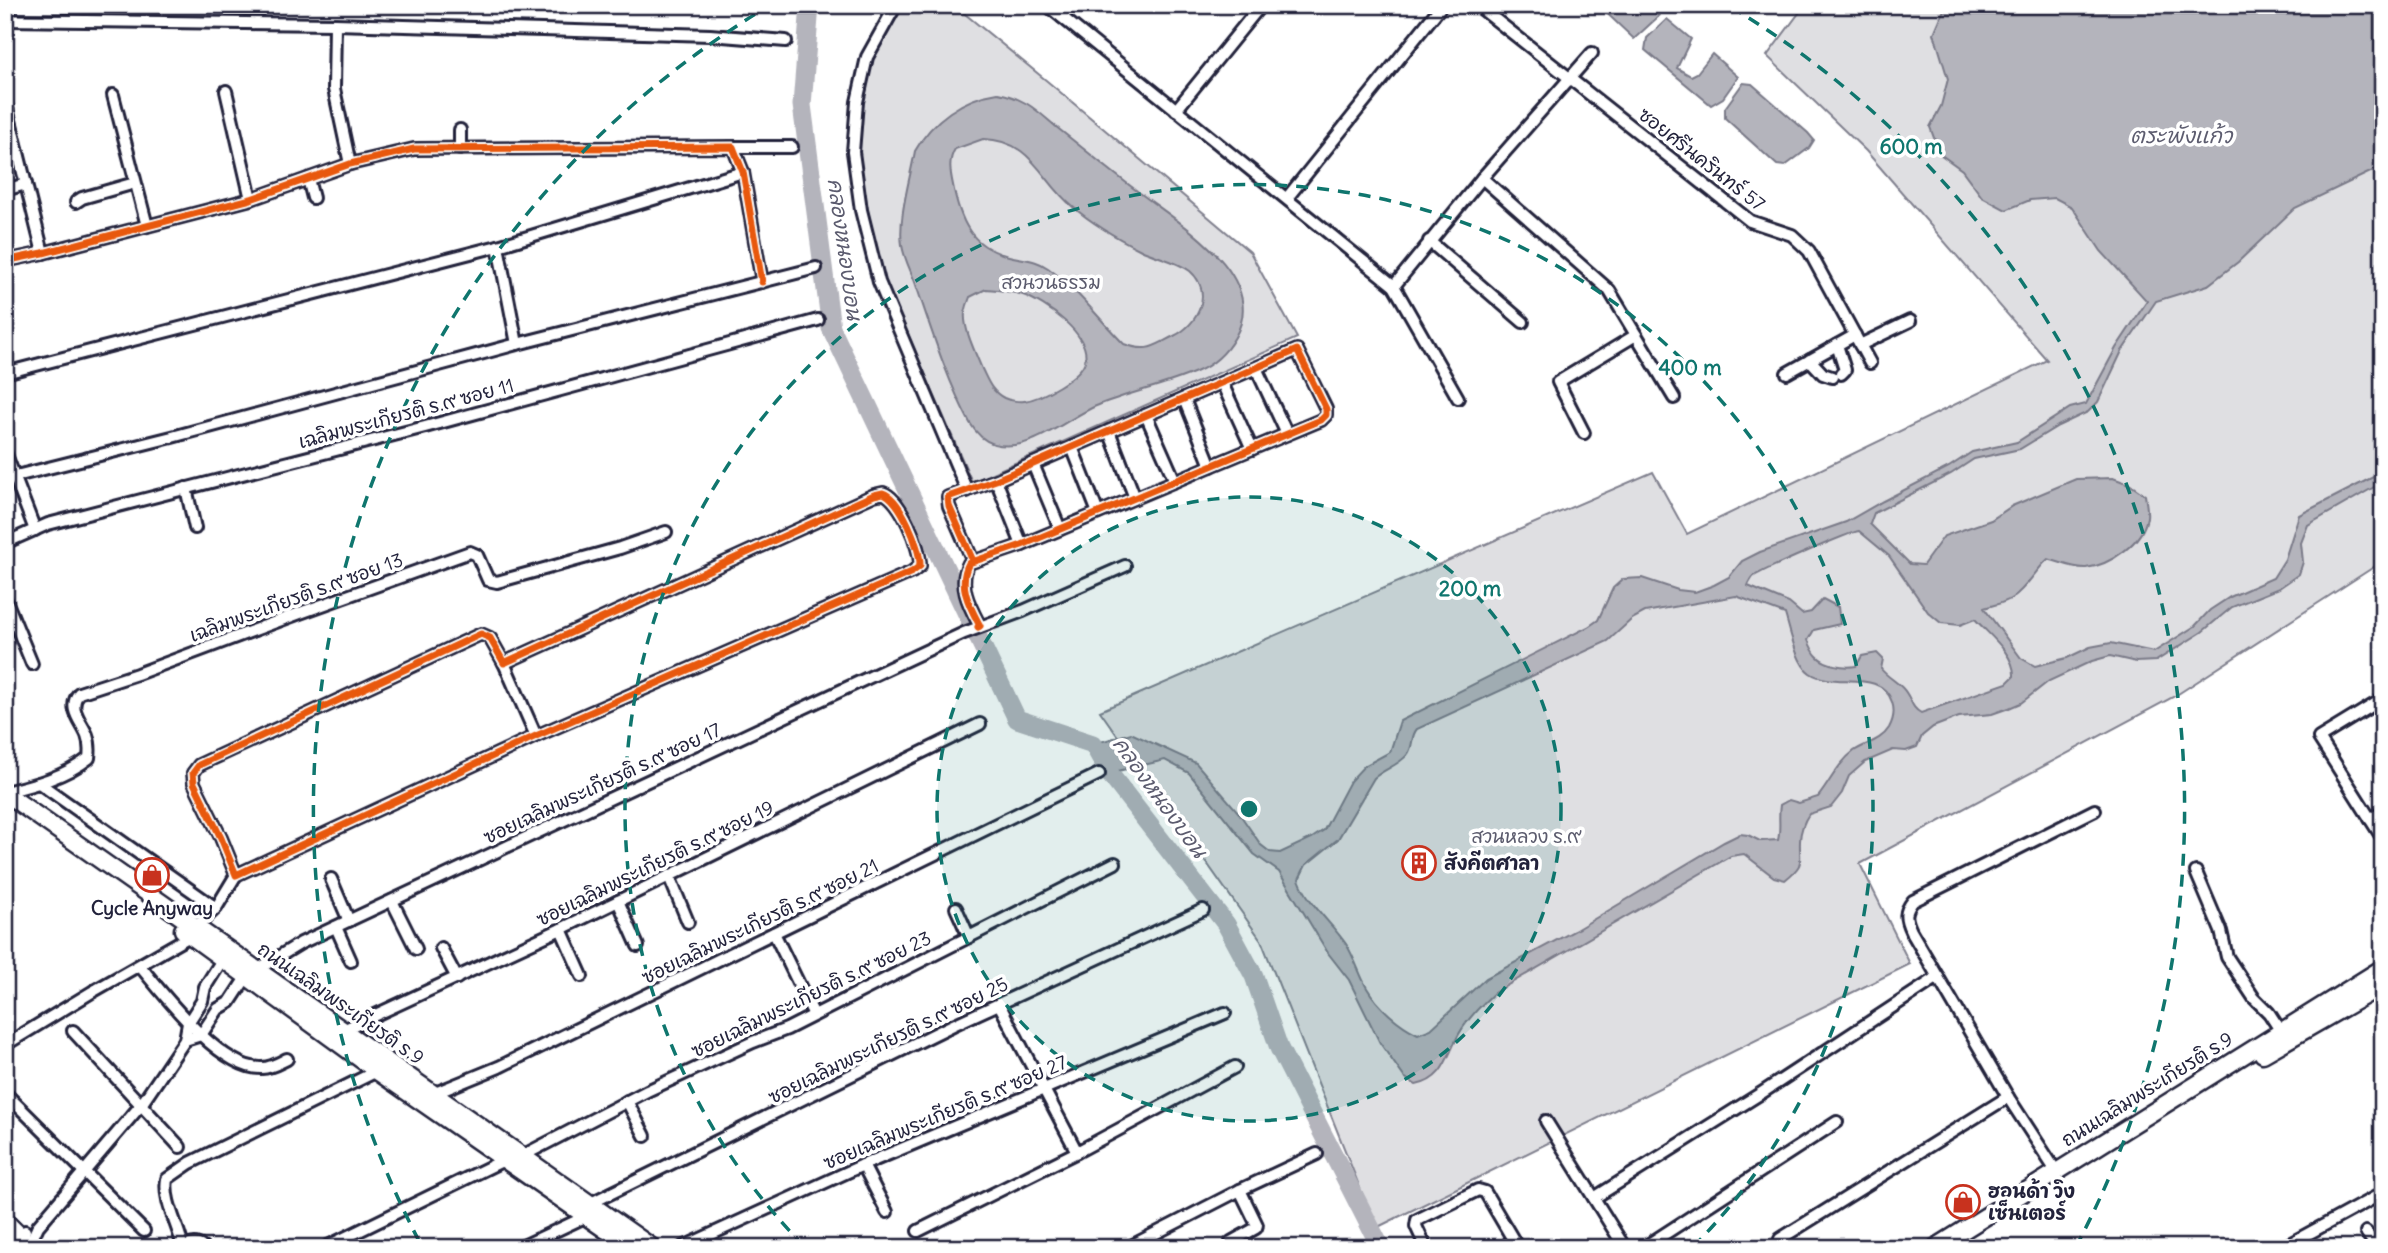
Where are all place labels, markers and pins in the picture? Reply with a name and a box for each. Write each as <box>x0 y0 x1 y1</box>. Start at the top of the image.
centre of rings <box>1237 797 1261 821</box>
building icon: สังคีตศาลา <box>1400 844 1438 882</box>
place label: สังคีตศาลา <box>1444 850 1539 875</box>
shop icon: Cycle Anyway <box>133 856 171 894</box>
place label: Cycle Anyway <box>91 896 213 920</box>
place label: ฮอนด้า วิง เซ็นเตอร์ <box>1988 1178 2075 1225</box>
shop icon: ฮอนด้า วิง เซ็นเตอร์ <box>1944 1183 1982 1221</box>

